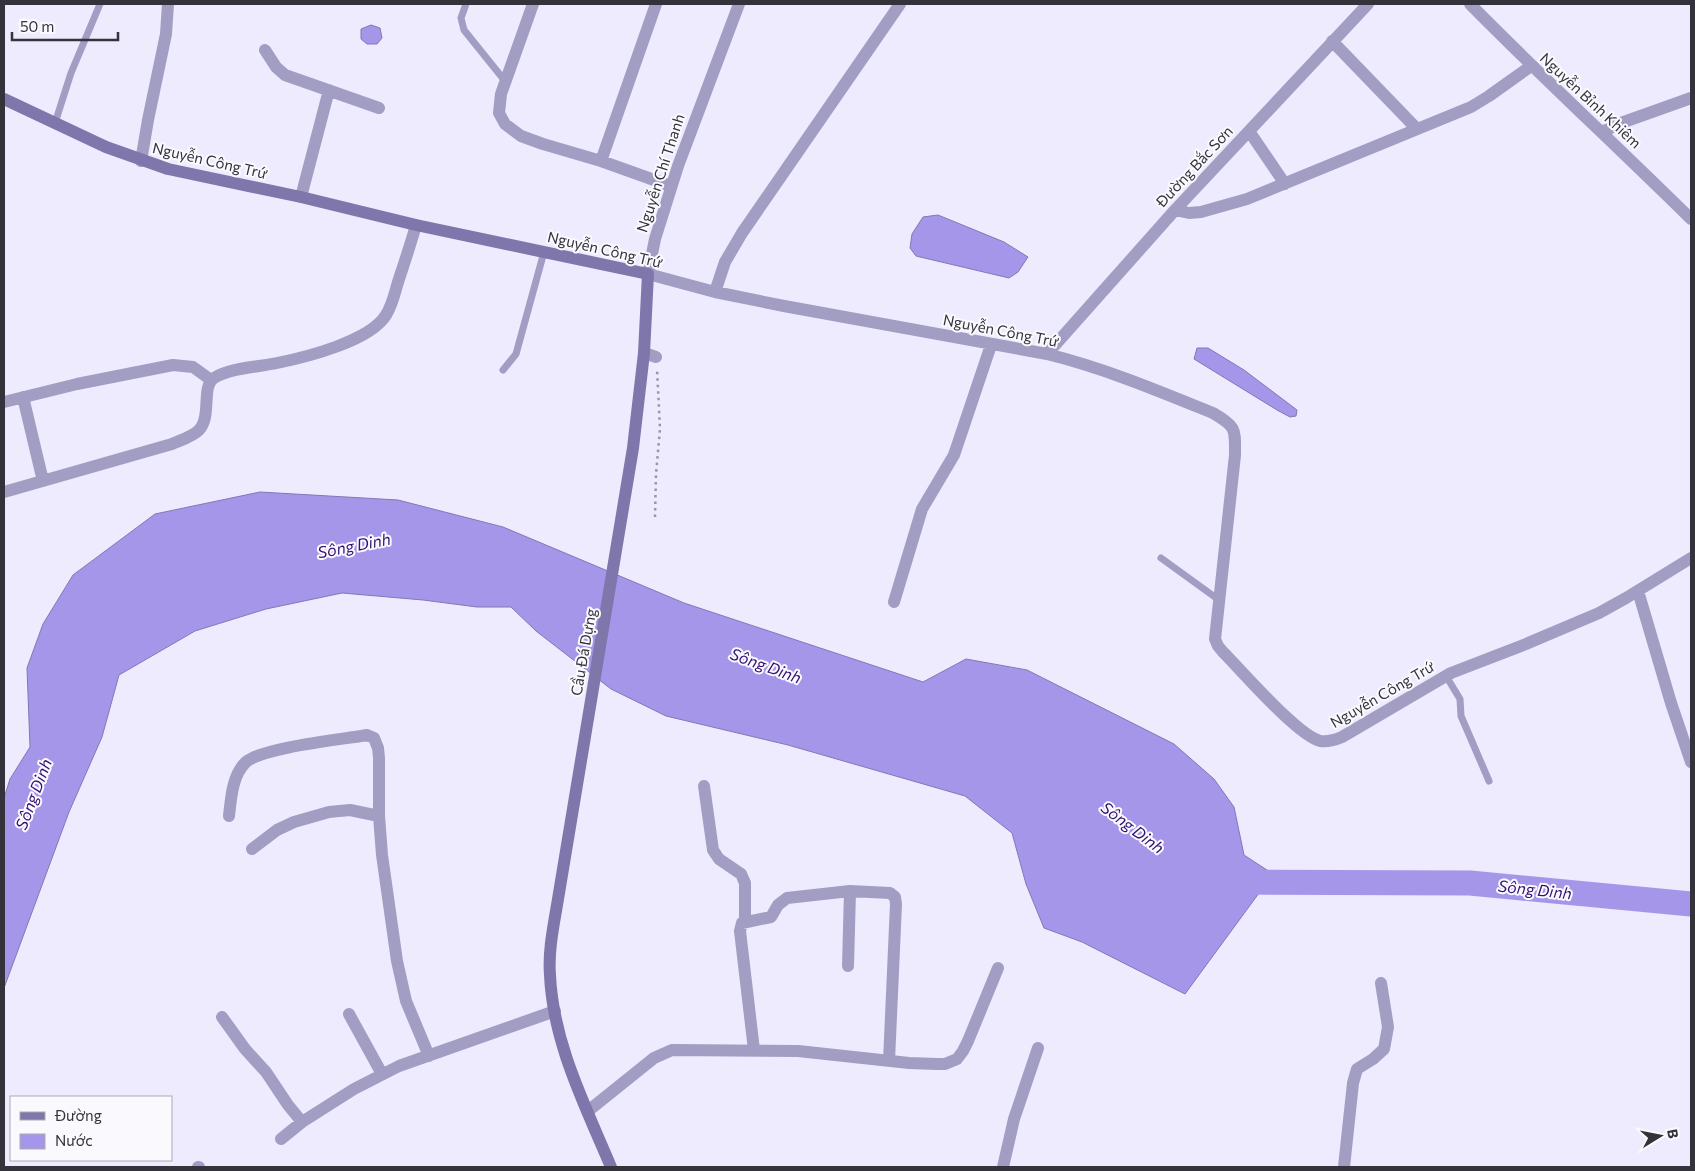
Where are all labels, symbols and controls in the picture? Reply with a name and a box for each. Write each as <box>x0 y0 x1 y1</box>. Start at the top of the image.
scale bar <box>12 10 119 42</box>
text: 50 m <box>20 17 54 35</box>
street label: Nguyễn Bỉnh Khiêm <box>1537 48 1645 152</box>
street label: Nguyễn Chí Thanh <box>632 111 688 235</box>
street label: Đường Bắc Sơn <box>1151 122 1236 211</box>
street label: Nguyễn Công Trứ <box>151 138 270 182</box>
street label: Nguyễn Công Trứ <box>546 227 665 271</box>
street label: Nguyễn Công Trứ <box>942 310 1061 350</box>
water label: Sông Dinh <box>316 529 392 561</box>
street label: Cầu Đá Dựng <box>566 607 600 697</box>
water label: Sông Dinh <box>728 643 804 687</box>
street label: Nguyễn Công Trứ <box>1327 657 1438 731</box>
water label: Sông Dinh <box>11 756 55 832</box>
water label: Sông Dinh <box>1098 797 1168 857</box>
water label: Sông Dinh <box>1497 876 1573 902</box>
legend <box>10 1096 172 1161</box>
text: Đường <box>54 1106 102 1124</box>
north arrow <box>1635 1111 1685 1161</box>
text: B <box>1664 1128 1682 1140</box>
text: Nước <box>55 1131 93 1149</box>

